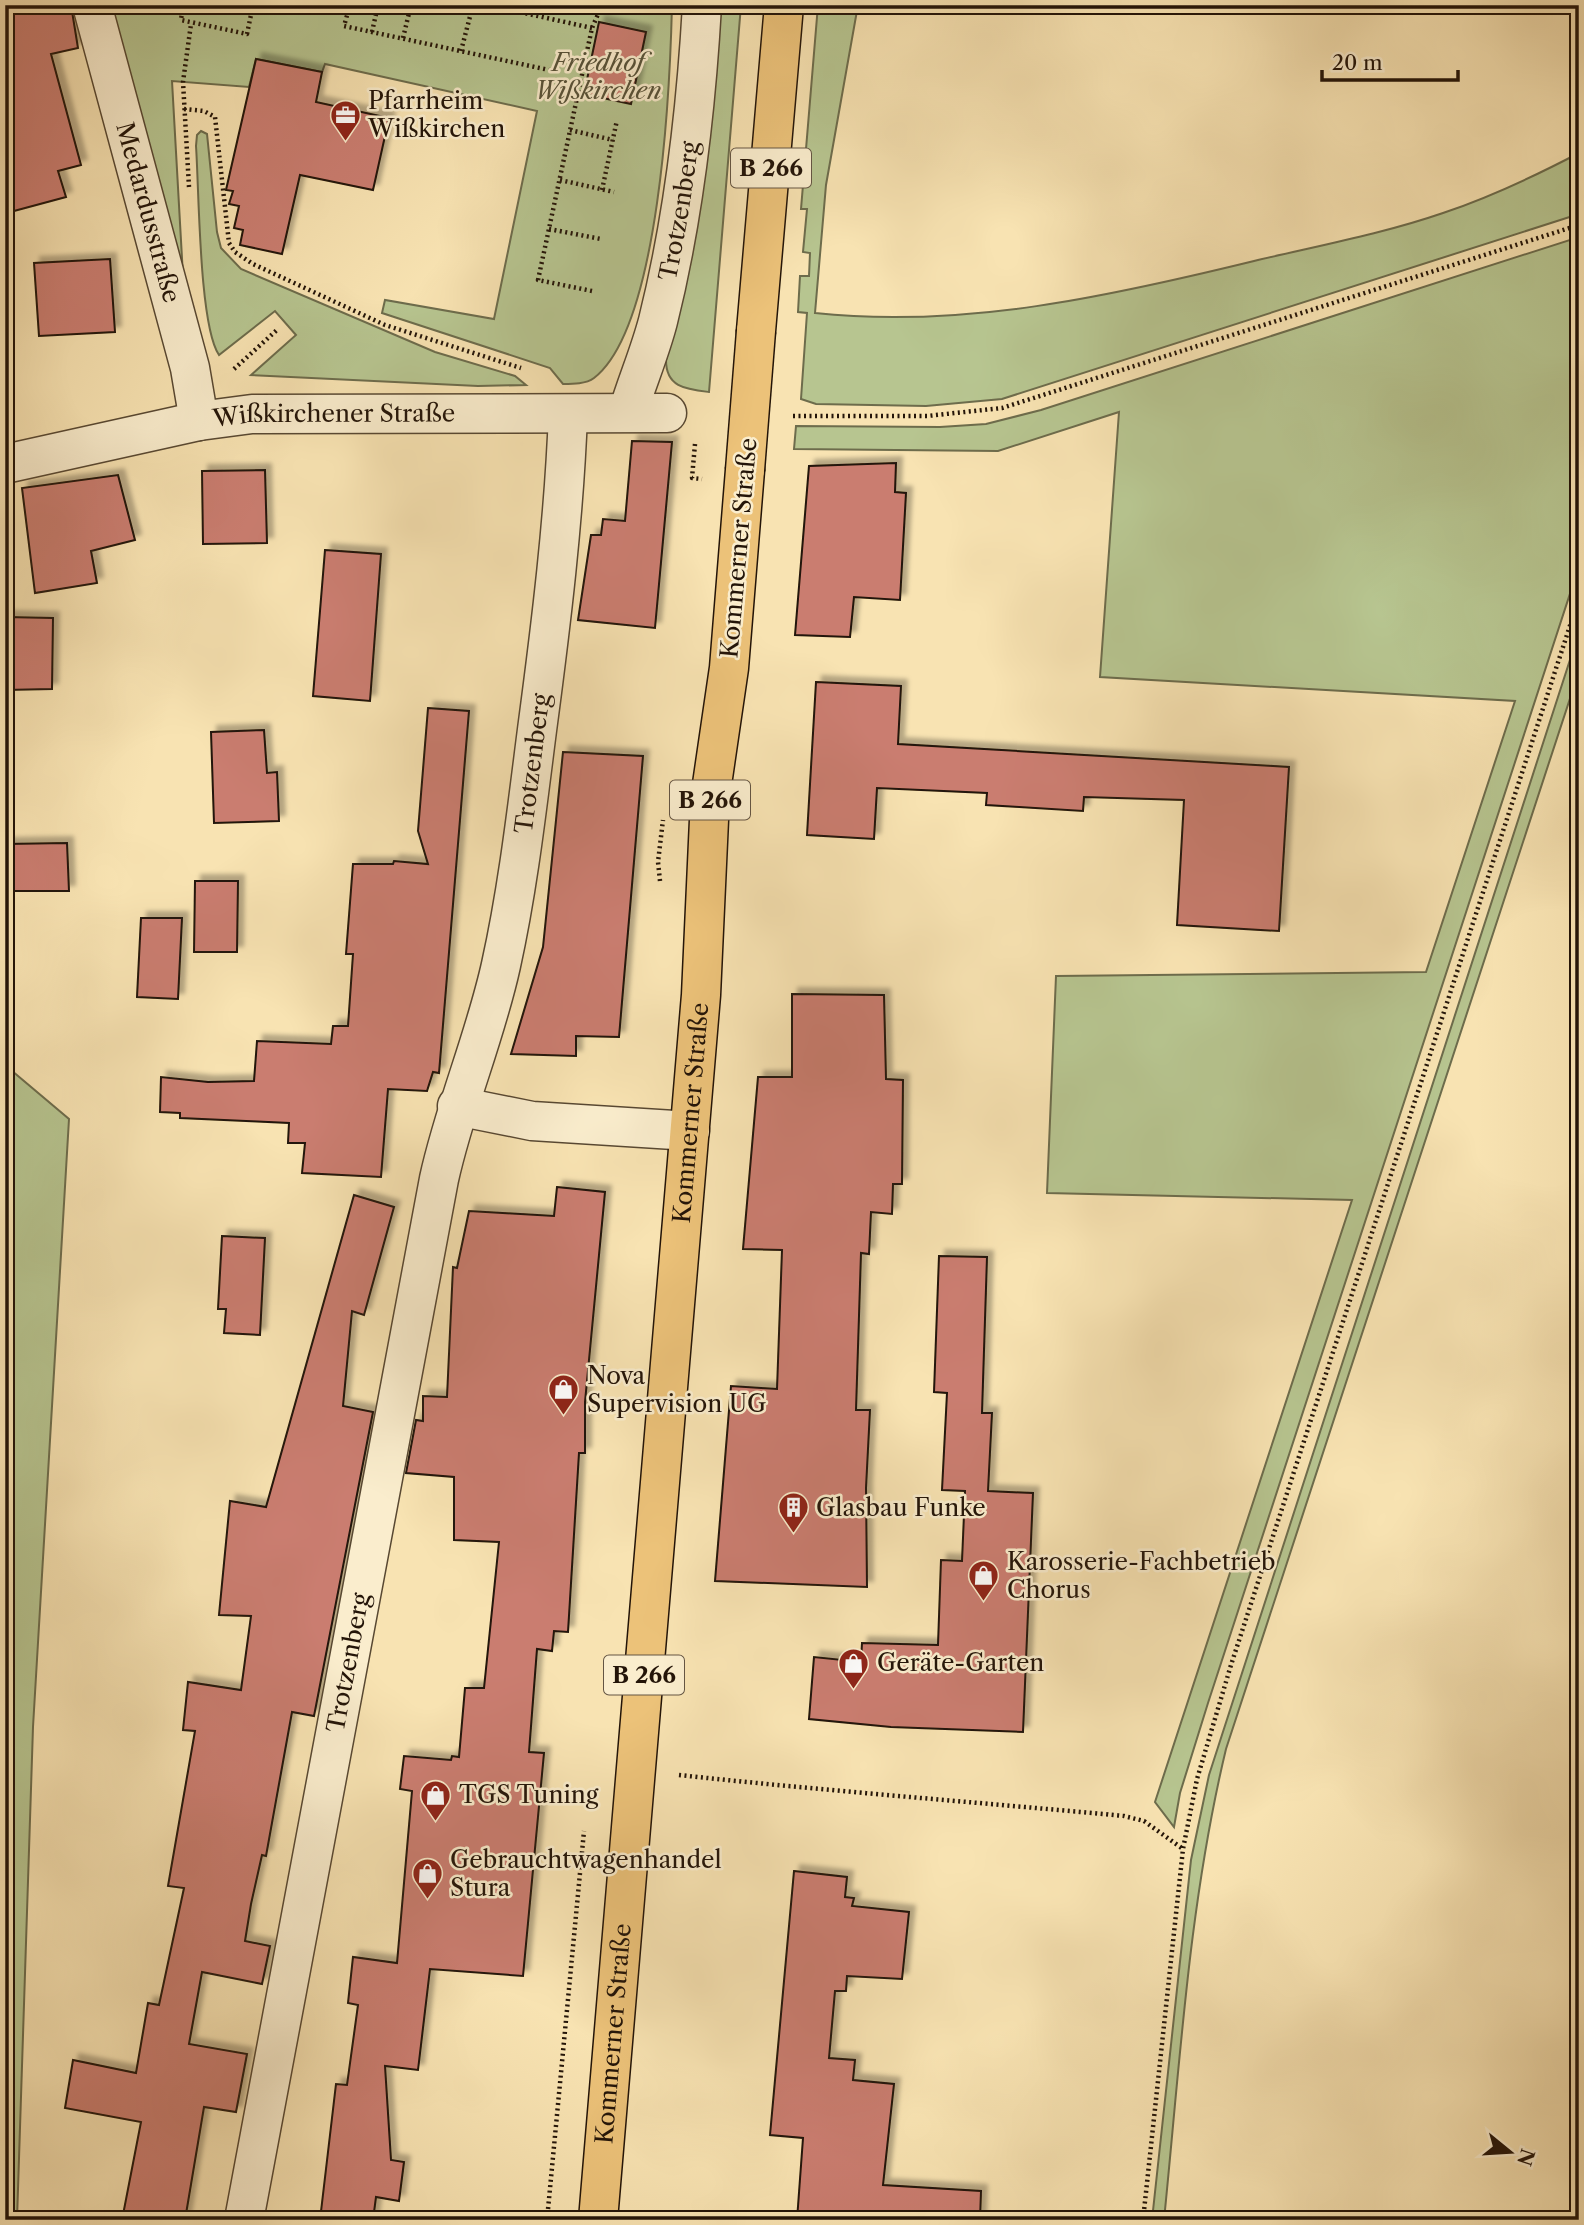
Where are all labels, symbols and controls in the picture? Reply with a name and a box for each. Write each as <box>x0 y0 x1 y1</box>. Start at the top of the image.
scale bar <box>1322 38 1458 82</box>
park label: Friedhof Wißkirchen <box>534 48 662 105</box>
text: 20 m <box>1332 50 1383 75</box>
place label: Pfarrheim Wißkirchen <box>367 86 505 143</box>
office icon: Pfarrheim Wißkirchen <box>328 98 362 142</box>
street label: Medardusstraße <box>110 119 187 306</box>
street label: Trotzenberg <box>653 139 704 283</box>
road number: B 266 <box>731 148 811 188</box>
street label: Wißkirchener Straße <box>210 399 455 433</box>
street label: Kommerner Straße <box>714 437 763 659</box>
street label: Trotzenberg <box>509 691 556 835</box>
road number: B 266 <box>670 780 750 820</box>
street label: Kommerner Straße <box>667 1001 714 1224</box>
place label: Nova Supervision UG <box>587 1361 766 1418</box>
shop icon: Nova Supervision UG <box>547 1373 581 1417</box>
building icon: Glasbau Funke <box>776 1491 810 1535</box>
place label: Glasbau Funke <box>816 1493 986 1522</box>
place label: Karosserie-Fachbetrieb Chorus <box>1007 1547 1276 1604</box>
shop icon: Karosserie-Fachbetrieb Chorus <box>967 1559 1001 1603</box>
street label: Trotzenberg <box>321 1590 375 1735</box>
shop icon: Geräte-Garten <box>837 1646 871 1690</box>
place label: Geräte-Garten <box>877 1648 1044 1677</box>
road number: B 266 <box>604 1656 684 1694</box>
shop icon: TGS Tuning <box>419 1778 453 1822</box>
place label: TGS Tuning <box>459 1780 599 1809</box>
place label: Gebrauchtwagenhandel Stura <box>450 1845 722 1902</box>
shop icon: Gebrauchtwagenhandel Stura <box>410 1857 444 1901</box>
street label: Kommerner Straße <box>589 1922 637 2145</box>
north arrow <box>1476 2116 1546 2186</box>
text: N <box>1512 2146 1539 2169</box>

